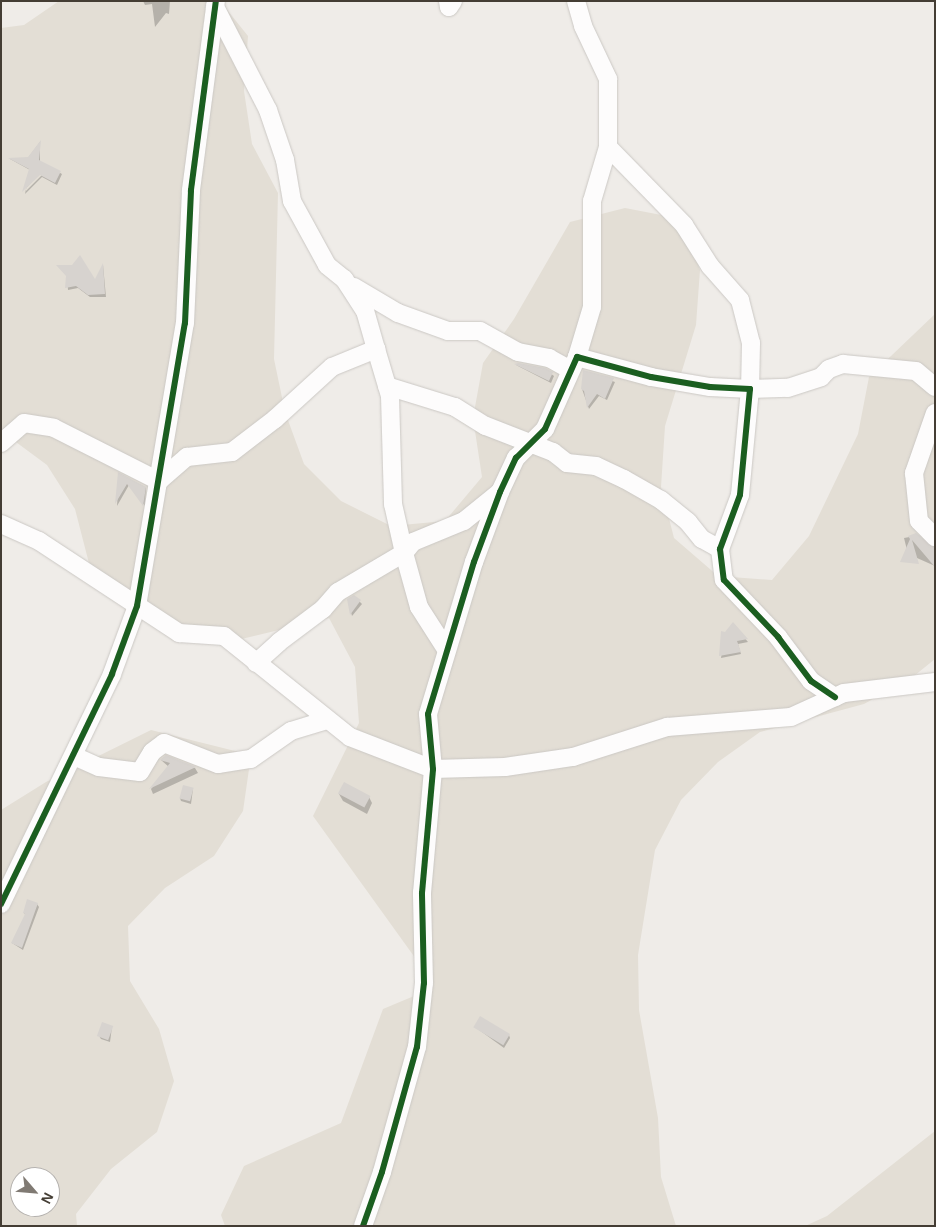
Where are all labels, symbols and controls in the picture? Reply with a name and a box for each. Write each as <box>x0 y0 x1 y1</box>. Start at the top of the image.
north arrow <box>10 1167 60 1217</box>
text: N <box>38 1190 57 1206</box>

